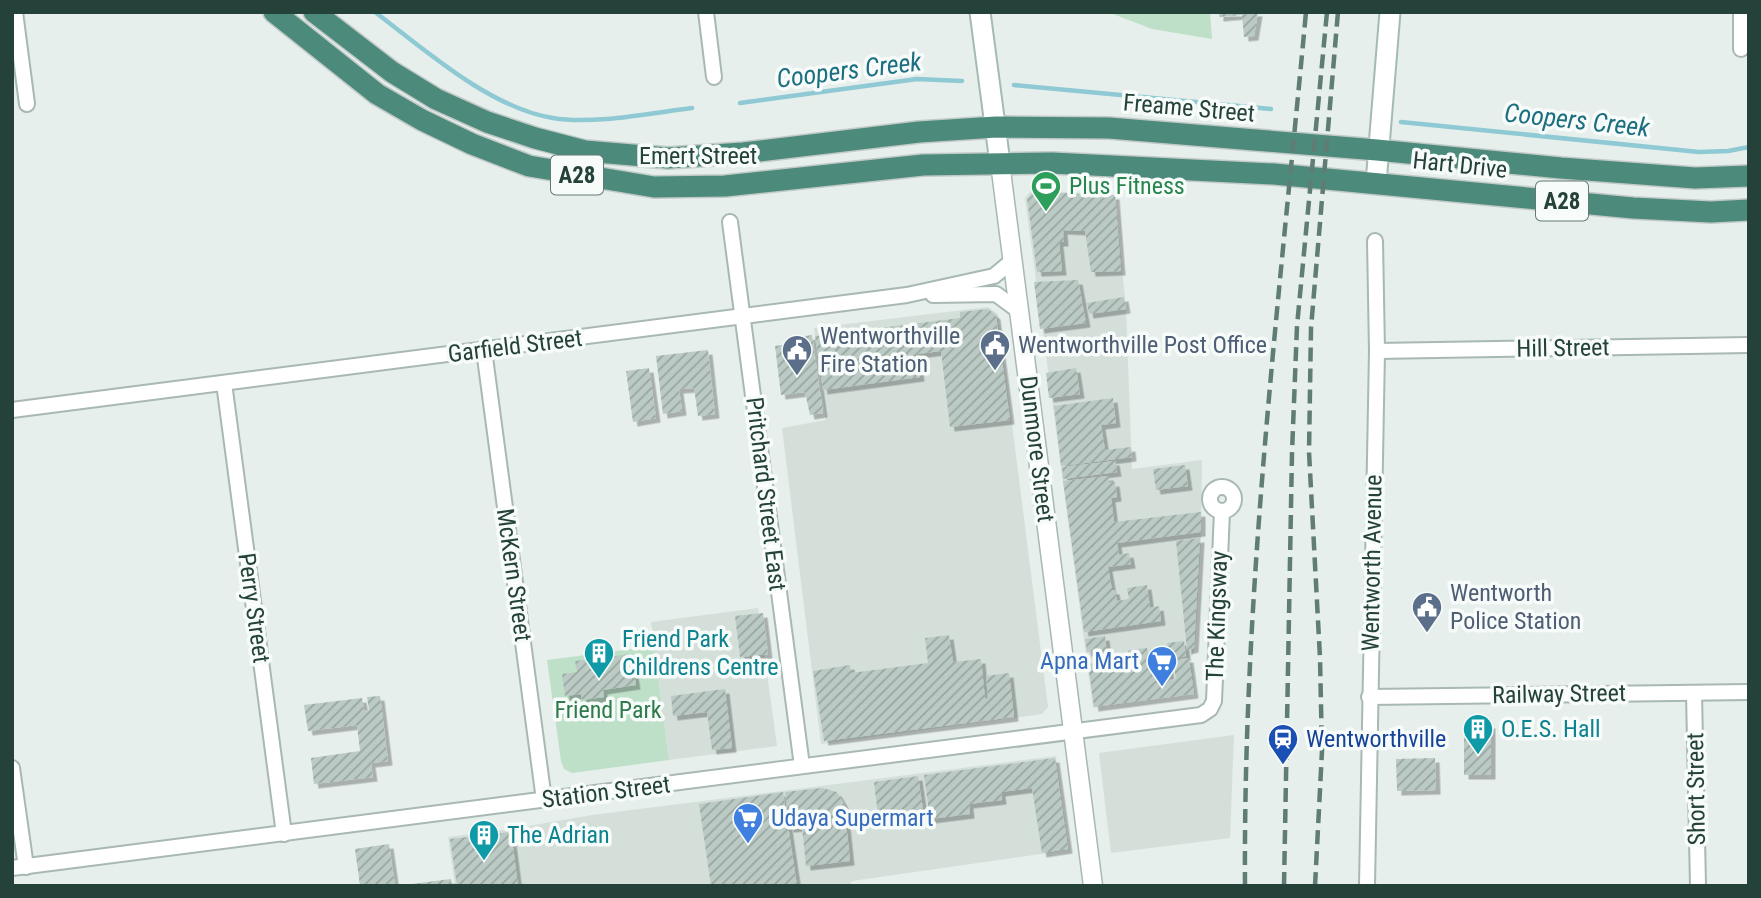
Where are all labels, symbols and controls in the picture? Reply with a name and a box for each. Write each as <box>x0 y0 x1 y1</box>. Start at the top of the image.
water label: Coopers Creek <box>775 46 924 94</box>
street label: Freame Street <box>1122 88 1256 128</box>
water label: Coopers Creek <box>1503 97 1652 143</box>
street label: Emert Street <box>639 142 757 170</box>
street label: Hart Drive <box>1411 146 1509 184</box>
road number: A28 <box>551 156 603 194</box>
sports icon: Plus Fitness <box>1029 169 1063 213</box>
place label: Plus Fitness <box>1069 172 1185 200</box>
road number: A28 <box>1536 182 1588 220</box>
place label: Wentworthville Fire Station <box>820 322 960 378</box>
street label: Garfield Street <box>446 324 584 368</box>
public building icon: Wentworthville Post Office <box>978 328 1012 372</box>
place label: Wentworthville Post Office <box>1018 331 1267 359</box>
public building icon: Wentworthville Fire Station <box>780 333 814 377</box>
street label: Hill Street <box>1516 333 1610 363</box>
street label: Dunmore Street <box>1014 374 1060 524</box>
street label: Pritchard Street East <box>740 395 792 593</box>
street label: Wentworth Avenue <box>1356 474 1388 652</box>
street label: McKern Street <box>491 507 537 643</box>
street label: The Kingsway <box>1201 550 1233 682</box>
street label: Perry Street <box>232 551 276 665</box>
place label: Wentworth Police Station <box>1450 579 1581 635</box>
public building icon: Wentworth Police Station <box>1410 590 1444 634</box>
place label: Friend Park Childrens Centre <box>622 625 778 681</box>
building icon: Friend Park Childrens Centre <box>582 636 616 680</box>
supermarket icon: Apna Mart <box>1145 644 1179 688</box>
place label: Apna Mart <box>1040 647 1139 675</box>
street label: Railway Street <box>1492 679 1626 709</box>
park label: Friend Park <box>554 696 662 724</box>
building icon: O.E.S. Hall <box>1461 712 1495 756</box>
place label: O.E.S. Hall <box>1501 715 1601 743</box>
station icon: Wentworthville <box>1266 722 1300 766</box>
place label: Wentworthville <box>1306 725 1446 753</box>
street label: Short Street <box>1681 732 1711 846</box>
street label: Station Street <box>540 770 672 814</box>
supermarket icon: Udaya Supermart <box>731 801 765 845</box>
place label: Udaya Supermart <box>771 804 934 832</box>
building icon: The Adrian <box>467 818 501 862</box>
place label: The Adrian <box>507 821 610 849</box>

